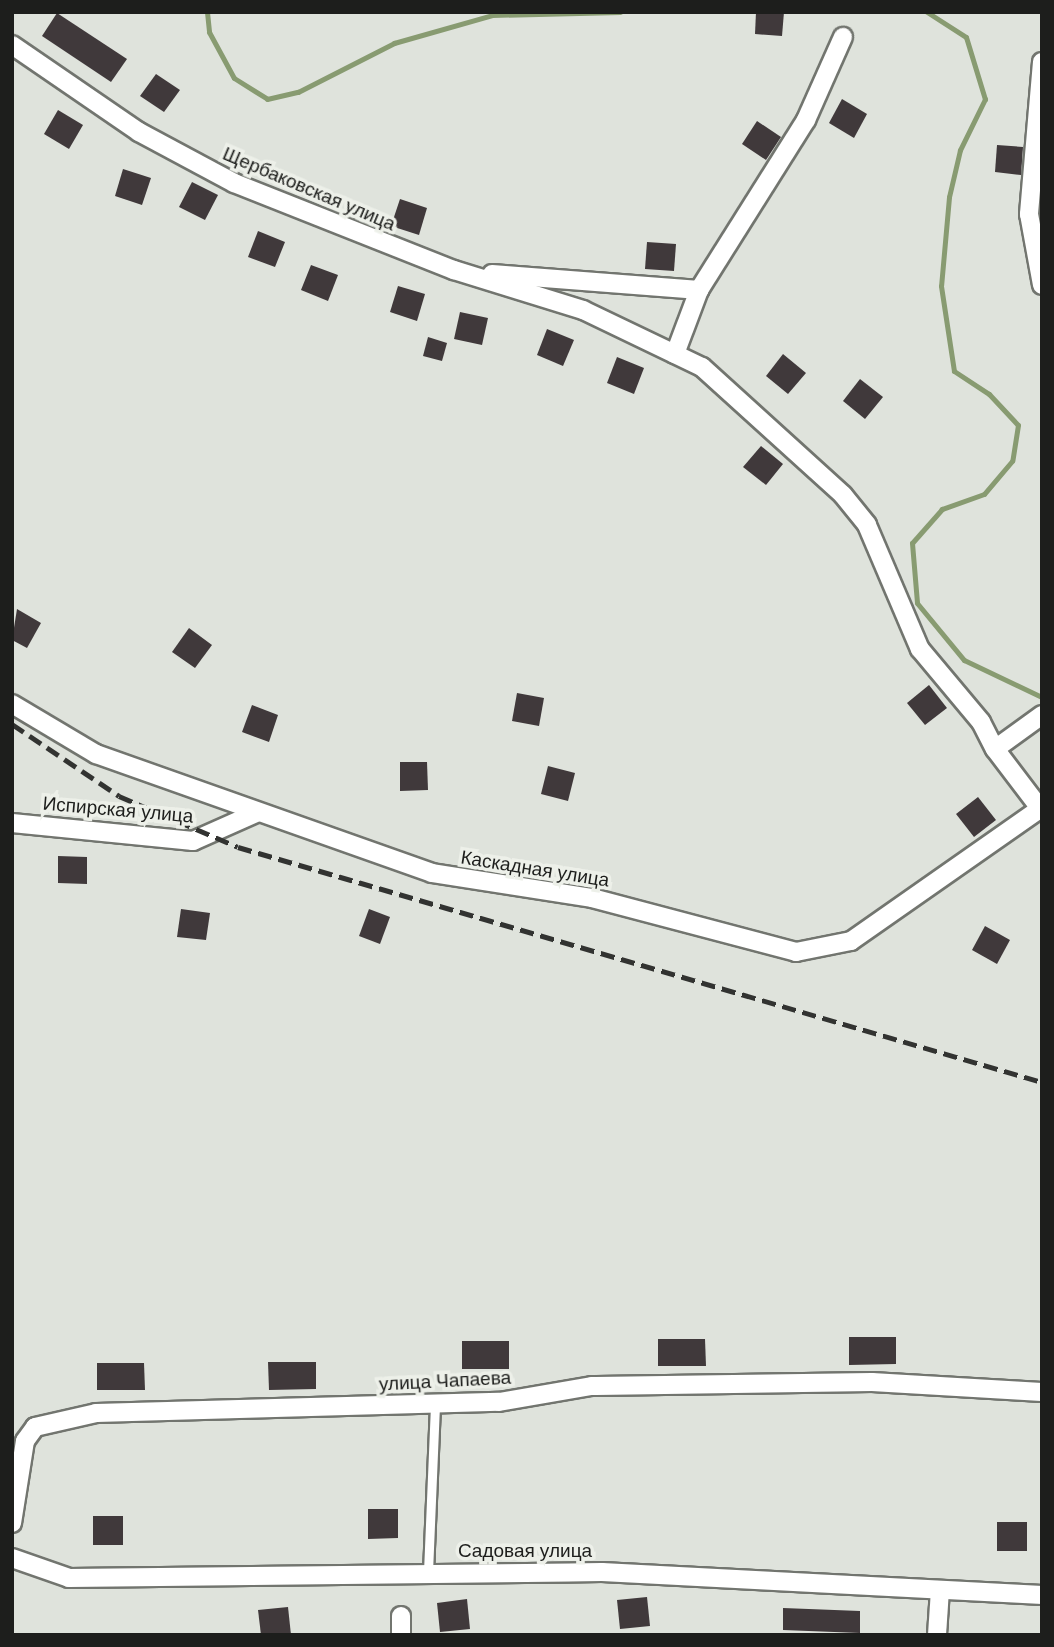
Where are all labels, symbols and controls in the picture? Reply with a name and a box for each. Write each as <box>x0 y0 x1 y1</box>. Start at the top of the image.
street label: Щербаковская улица <box>219 142 399 236</box>
street label: Испирская улица <box>42 792 194 828</box>
street label: Каскадная улица <box>459 846 611 892</box>
street label: улица Чапаева <box>378 1366 512 1396</box>
street label: Садовая улица <box>458 1540 592 1562</box>

